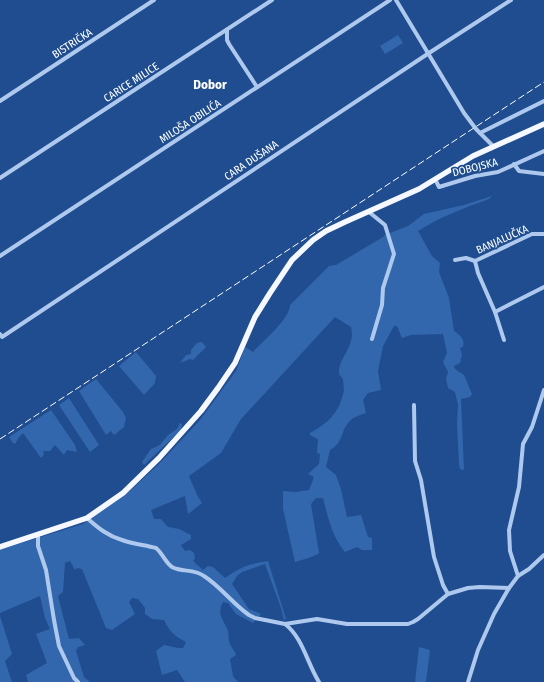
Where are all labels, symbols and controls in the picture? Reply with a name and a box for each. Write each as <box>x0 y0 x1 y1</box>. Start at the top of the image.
street label: BISTRIČKA <box>49 25 95 61</box>
street label: CARICE MILICE <box>101 60 161 105</box>
district label: Dobor <box>193 77 227 92</box>
street label: MILOŠA OBILIĆA <box>157 96 224 146</box>
street label: CARA DUŠANA <box>221 137 281 183</box>
street label: DOBOJSKA <box>451 156 499 179</box>
street label: BANJALUČKA <box>474 221 530 257</box>

